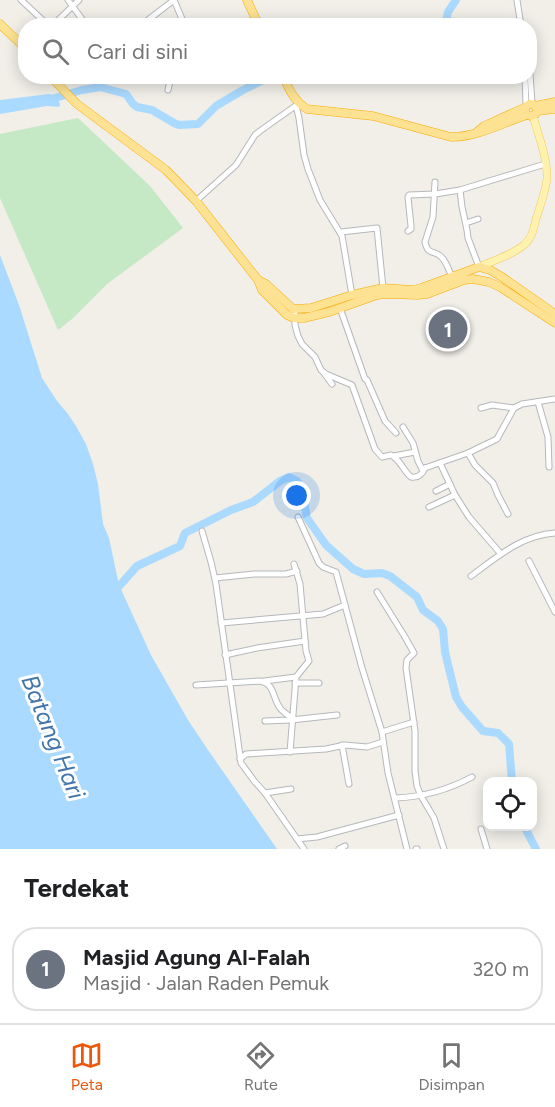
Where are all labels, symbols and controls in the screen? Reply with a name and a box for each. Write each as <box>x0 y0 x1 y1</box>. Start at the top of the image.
search box <box>18 18 537 84</box>
icon: search <box>39 35 72 68</box>
text: Cari di sini <box>87 38 188 65</box>
pin: 1 <box>428 306 468 352</box>
your location <box>282 481 311 510</box>
water label: Batang Hari <box>15 670 92 803</box>
map controls <box>483 777 537 831</box>
button: locate <box>483 777 537 831</box>
text: Terdekat <box>24 872 129 904</box>
text: Masjid Agung Al-Falah <box>83 944 310 971</box>
text: 1 <box>41 957 50 981</box>
text: 320 m <box>472 957 529 981</box>
text: Masjid · Jalan Raden Pemuk <box>83 971 329 995</box>
tab: Peta <box>70 1039 103 1094</box>
tab: Rute <box>244 1039 278 1094</box>
tab: Disimpan <box>419 1039 485 1094</box>

